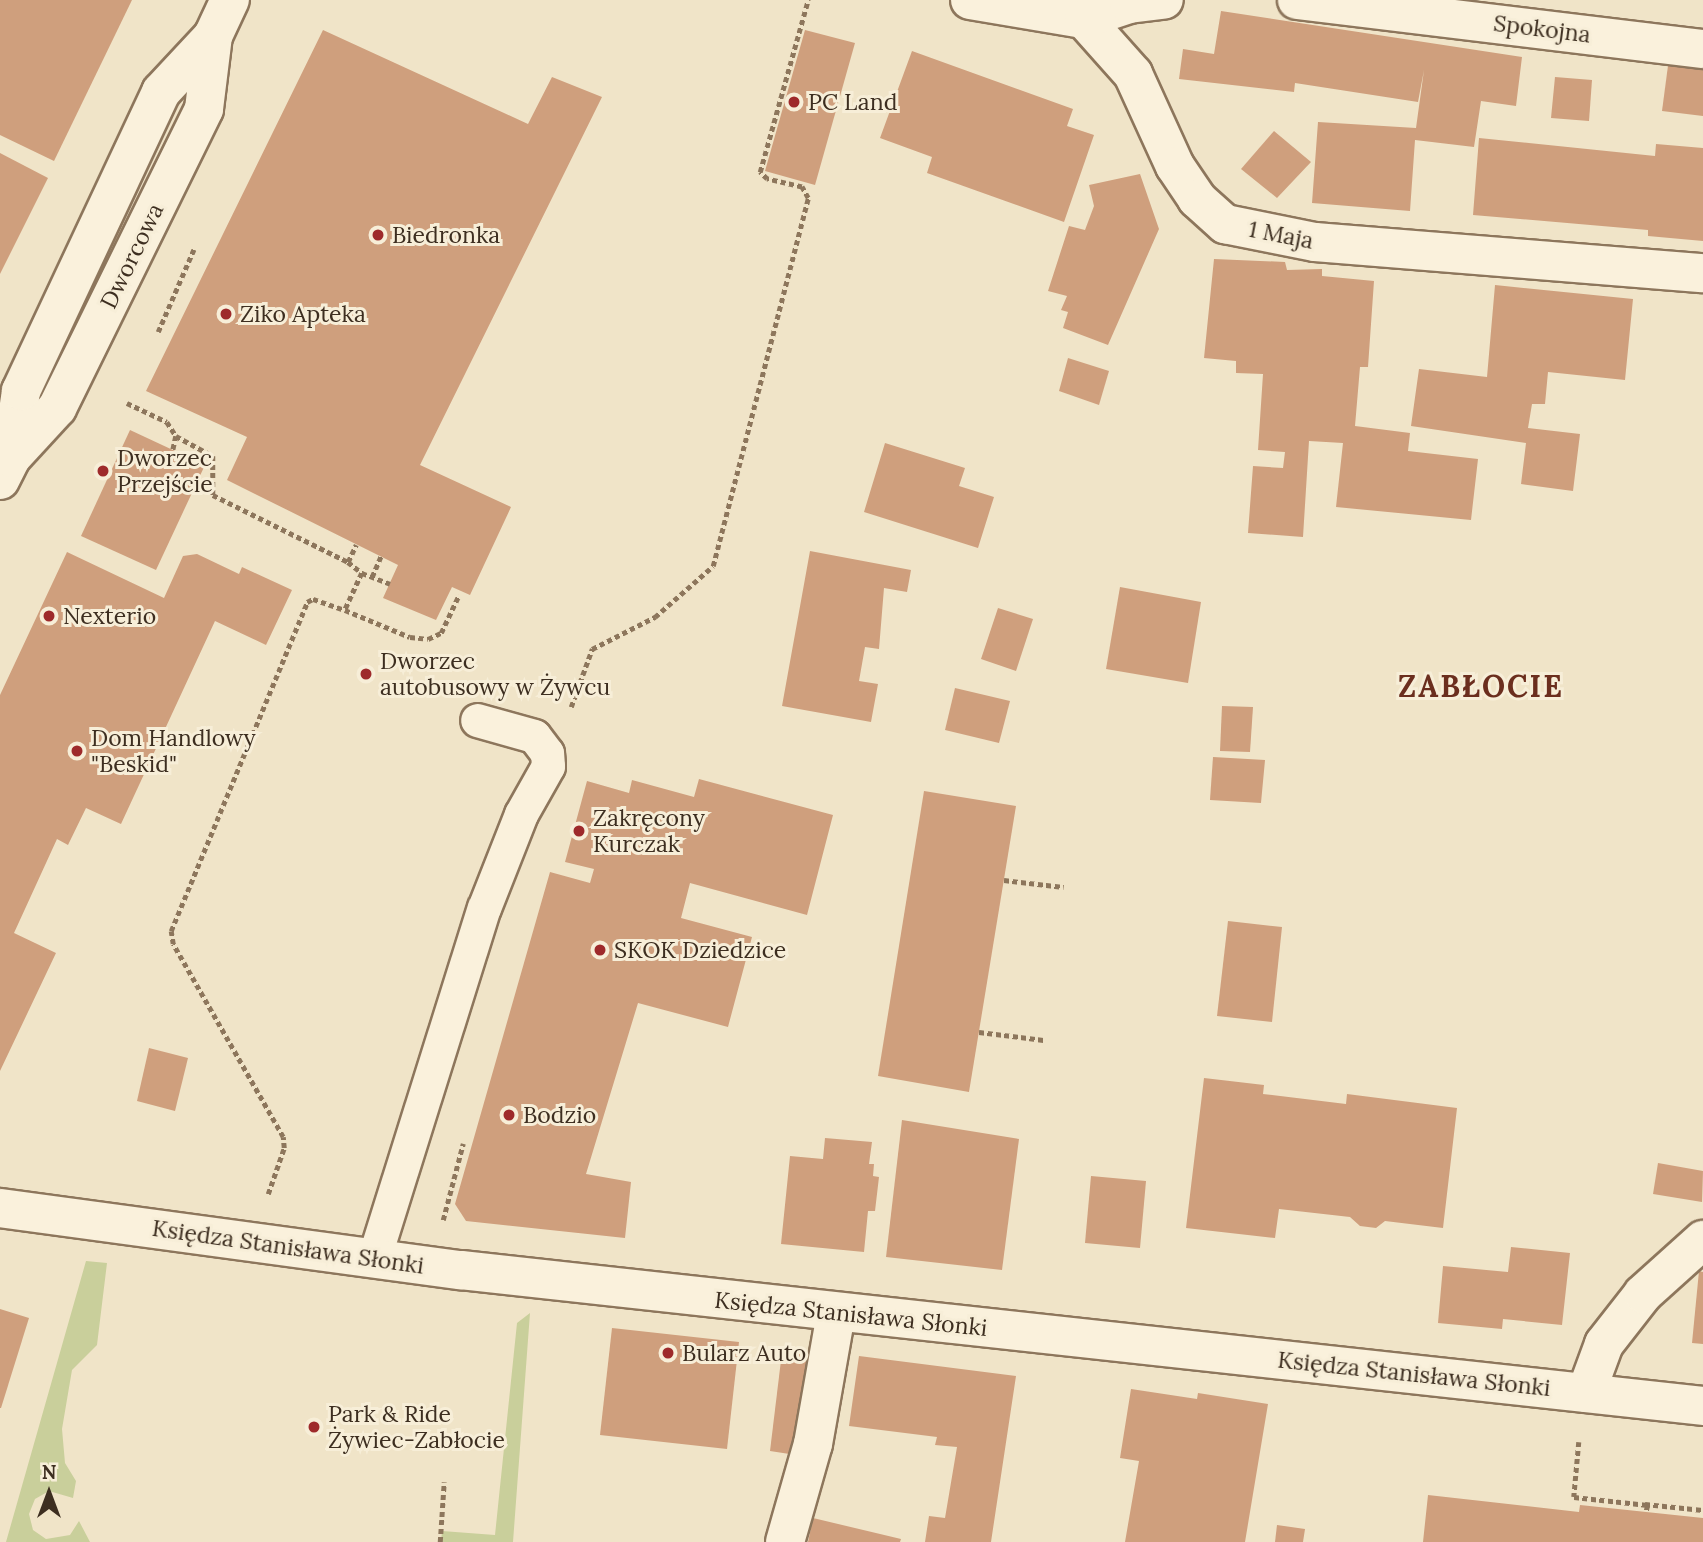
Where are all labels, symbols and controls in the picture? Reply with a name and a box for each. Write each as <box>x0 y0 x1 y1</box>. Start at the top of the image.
street label: Spokojna <box>1492 9 1592 49</box>
place label: PC Land <box>808 88 897 116</box>
marker: PC Land <box>786 94 802 110</box>
street label: Dworcowa <box>95 199 169 313</box>
street label: 1 Maja <box>1246 215 1316 255</box>
place label: Biedronka <box>392 221 500 249</box>
marker: Biedronka <box>370 227 386 243</box>
place label: Ziko Apteka <box>240 300 366 328</box>
marker: Ziko Apteka <box>218 306 234 322</box>
place label: Dworzec Przejście <box>117 444 213 498</box>
marker: Dworzec Przejście <box>95 463 111 479</box>
place label: Nexterio <box>63 602 156 630</box>
marker: Nexterio <box>41 608 57 624</box>
place label: Dworzec autobusowy w Żywcu <box>380 647 610 701</box>
marker: Dworzec autobusowy w Żywcu <box>358 666 374 682</box>
district label: ZABŁOCIE <box>1399 668 1563 704</box>
place label: Dom Handlowy "Beskid" <box>91 724 256 778</box>
marker: Dom Handlowy "Beskid" <box>69 743 85 759</box>
place label: Zakręcony Kurczak <box>593 804 705 858</box>
marker: Zakręcony Kurczak <box>571 823 587 839</box>
place label: SKOK Dziedzice <box>614 936 786 964</box>
marker: SKOK Dziedzice <box>592 942 608 958</box>
place label: Bodzio <box>523 1101 596 1129</box>
marker: Bodzio <box>501 1107 517 1123</box>
street label: Księdza Stanisława Słonki <box>150 1214 426 1280</box>
street label: Księdza Stanisława Słonki <box>713 1286 989 1342</box>
place label: Bularz Auto <box>682 1339 806 1367</box>
marker: Bularz Auto <box>660 1345 676 1361</box>
street label: Księdza Stanisława Słonki <box>1276 1346 1552 1402</box>
place label: Park & Ride Żywiec-Zabłocie <box>328 1400 505 1454</box>
marker: Park & Ride Żywiec-Zabłocie <box>306 1419 322 1435</box>
north arrow <box>14 1458 84 1528</box>
text: N <box>42 1460 56 1484</box>

